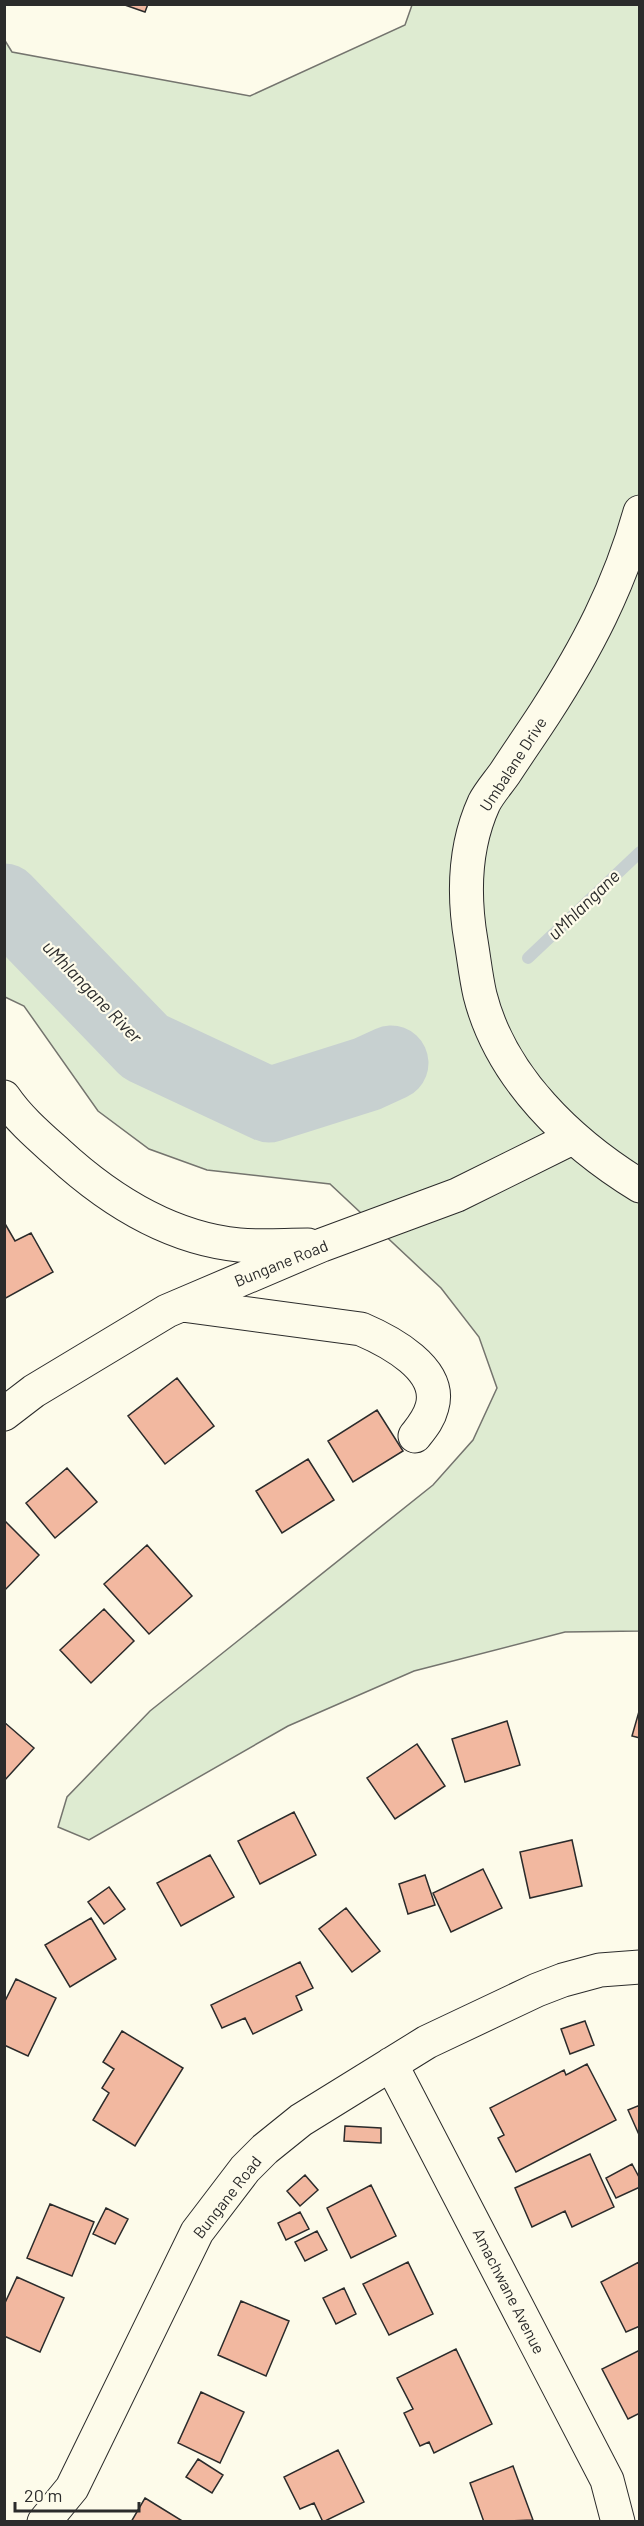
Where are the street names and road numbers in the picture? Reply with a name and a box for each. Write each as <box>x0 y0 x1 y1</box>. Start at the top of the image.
street label: Umbalane Drive <box>475 713 550 814</box>
street label: Bungane Road <box>231 1235 330 1290</box>
street label: Bungane Road <box>189 2152 265 2242</box>
street label: Amachwane Avenue <box>470 2225 549 2357</box>

